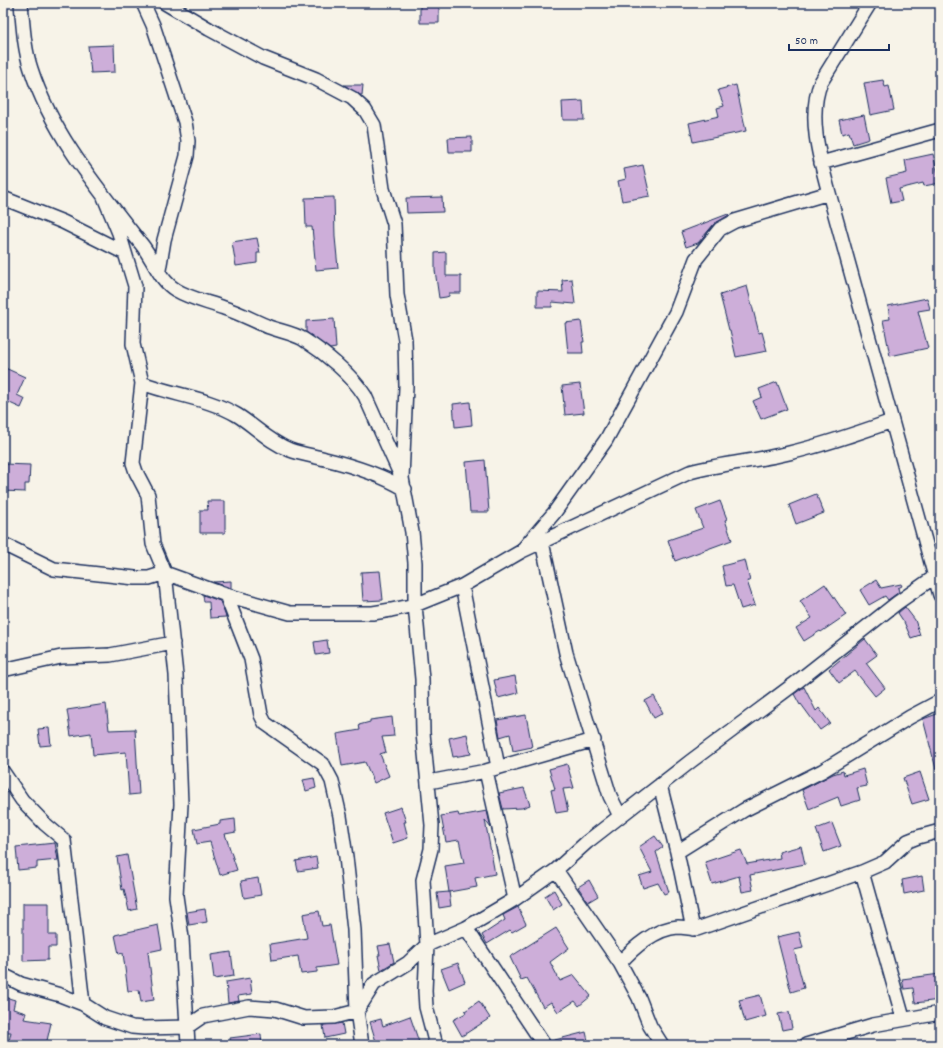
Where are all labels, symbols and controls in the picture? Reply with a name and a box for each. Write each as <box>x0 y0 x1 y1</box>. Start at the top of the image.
scale bar <box>789 26 889 52</box>
text: 50 m <box>795 33 818 50</box>

